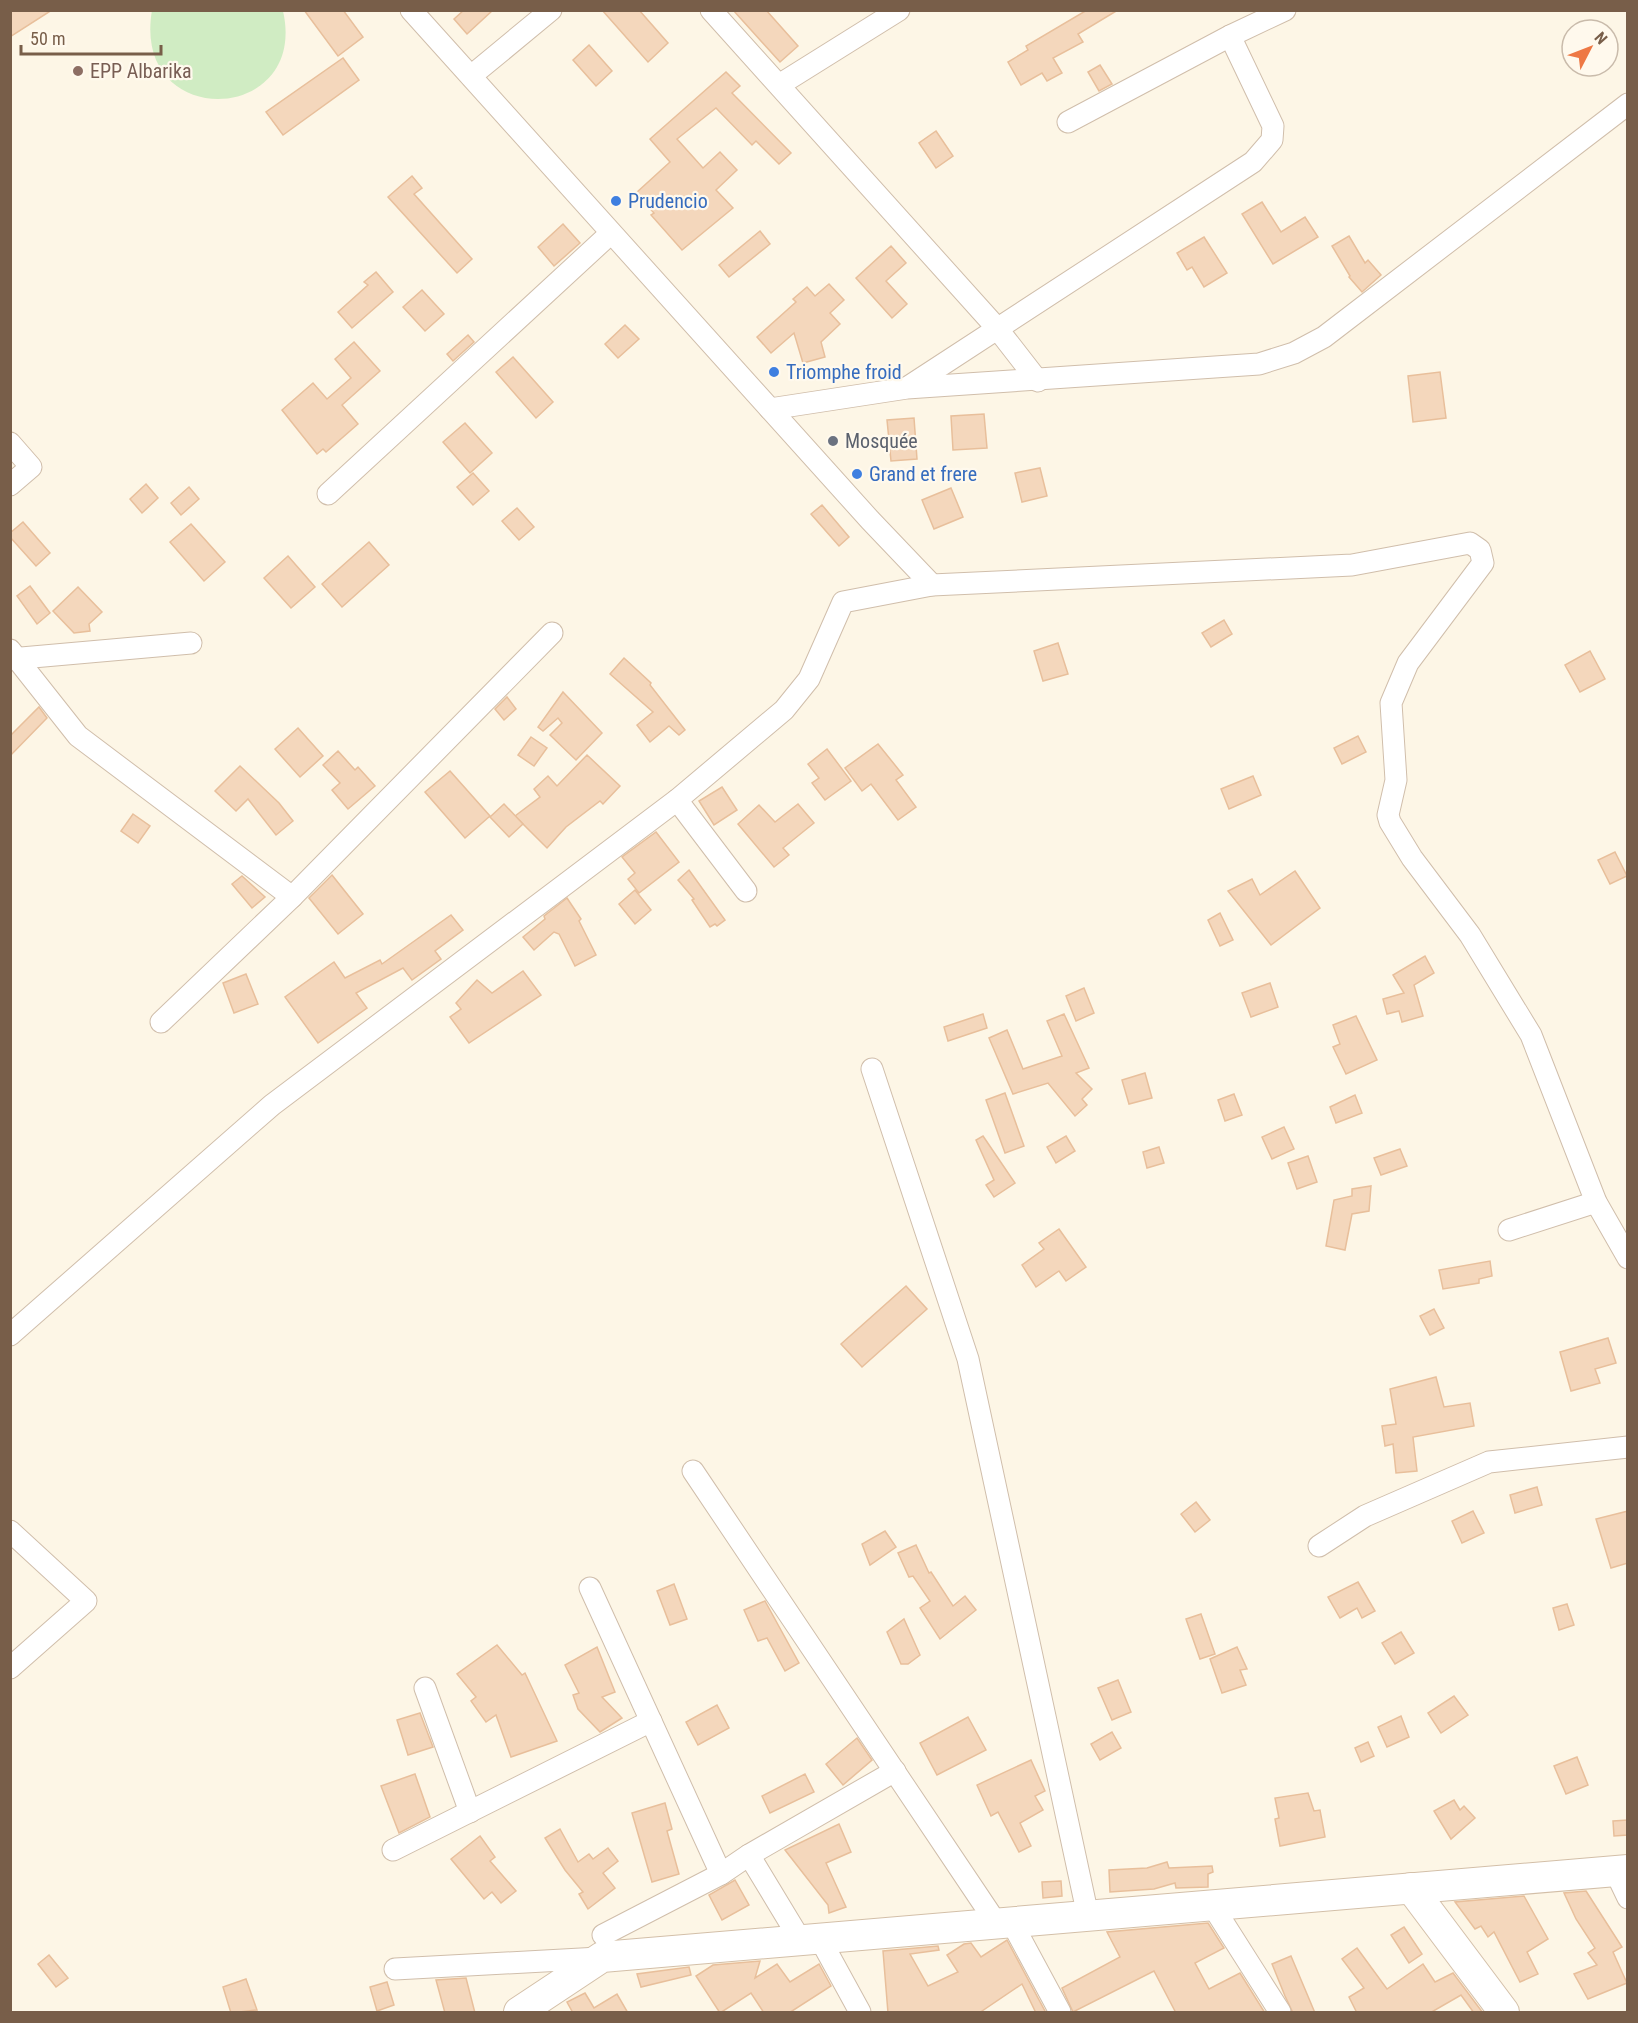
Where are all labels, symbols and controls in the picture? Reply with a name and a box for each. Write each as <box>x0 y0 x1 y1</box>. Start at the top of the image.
scale bar <box>21 18 160 56</box>
north arrow <box>1560 18 1620 78</box>
text: 50 m <box>30 28 65 49</box>
text: N <box>1590 28 1611 48</box>
place label: EPP Albarika <box>90 59 192 83</box>
marker: EPP Albarika <box>71 64 85 78</box>
place label: Prudencio <box>628 189 708 213</box>
marker: Prudencio <box>609 194 623 208</box>
place label: Triomphe froid <box>786 360 902 384</box>
marker: Triomphe froid <box>767 365 781 379</box>
place label: Mosquée <box>845 429 918 453</box>
marker: Mosquée <box>826 434 840 448</box>
place label: Grand et frere <box>869 462 977 486</box>
marker: Grand et frere <box>850 467 864 481</box>

